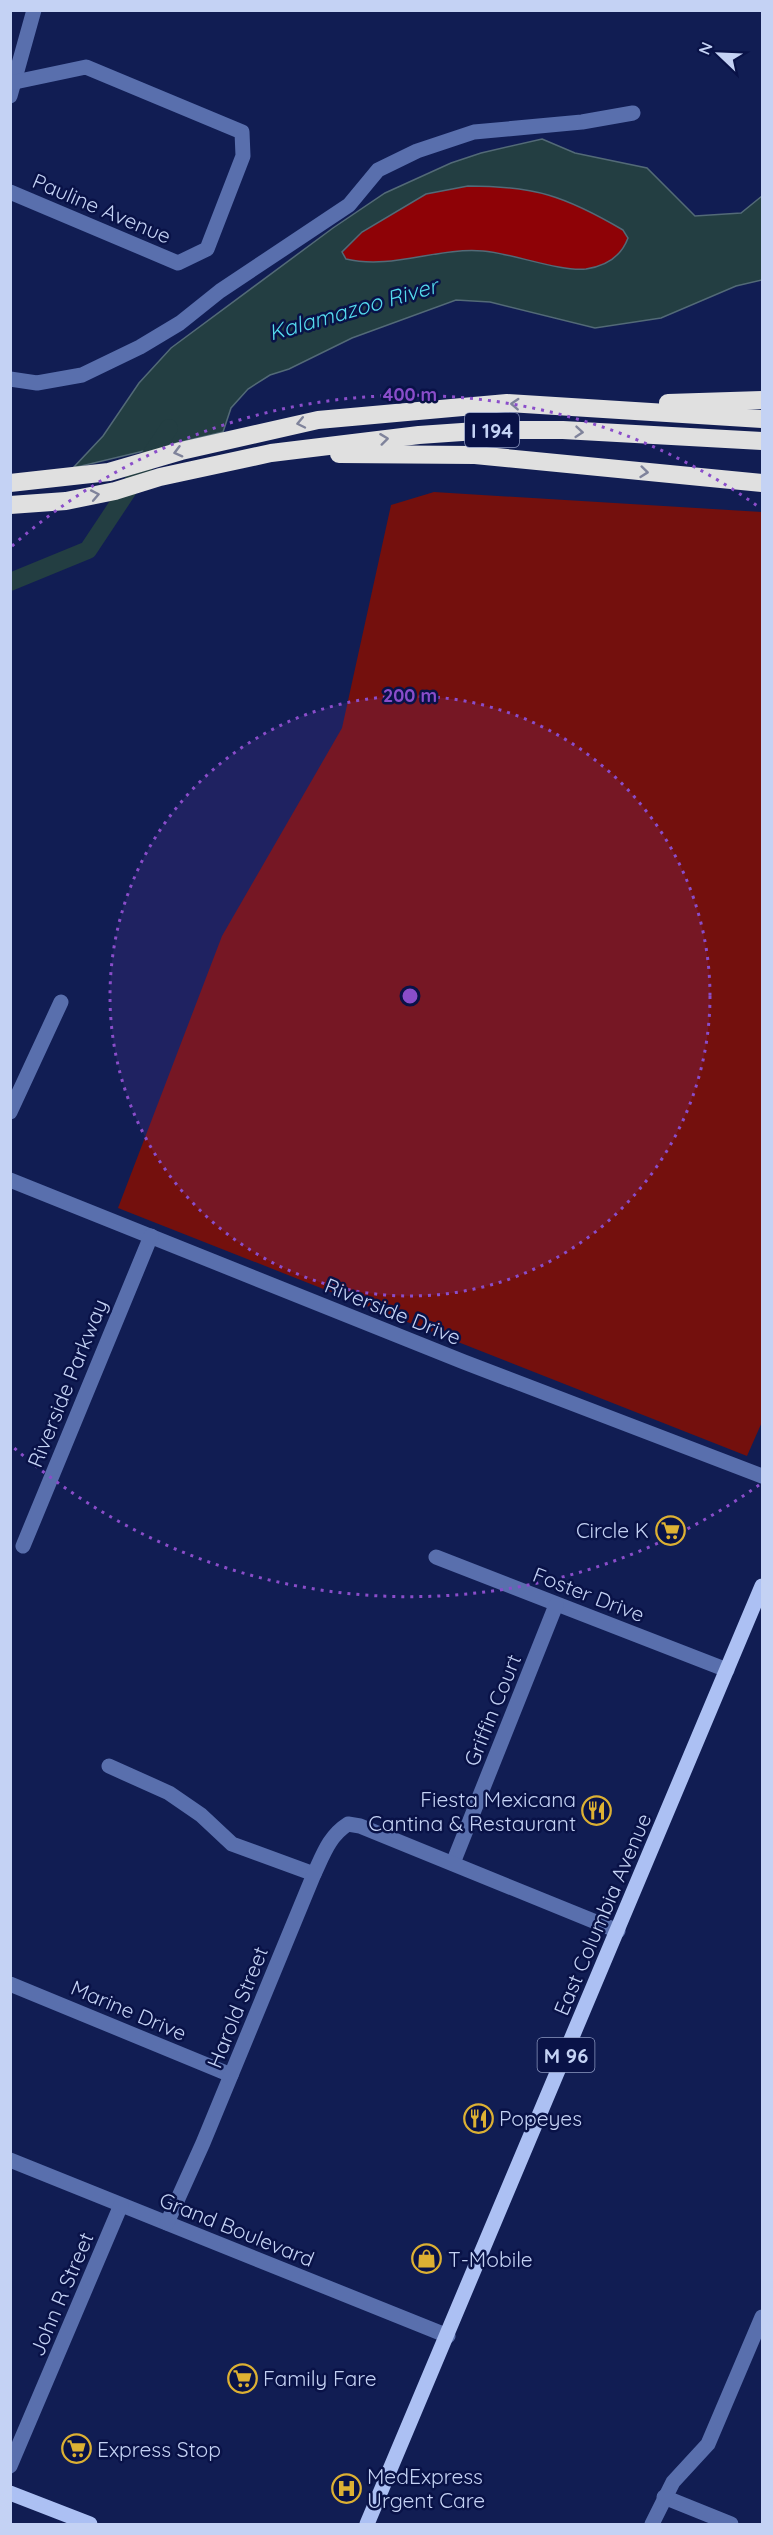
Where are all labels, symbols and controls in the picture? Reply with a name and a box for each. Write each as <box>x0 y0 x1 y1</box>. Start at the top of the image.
north arrow <box>689 24 749 84</box>
text: N <box>694 39 717 57</box>
street label: Pauline Avenue <box>29 167 175 249</box>
water label: Kalamazoo River <box>265 271 443 347</box>
text: 400 m <box>383 383 437 406</box>
one-way arrow <box>511 397 520 410</box>
road number: I 194 <box>465 413 519 447</box>
one-way arrow <box>296 416 306 429</box>
one-way arrow <box>574 425 584 438</box>
one-way arrow <box>380 433 389 446</box>
one-way arrow <box>173 445 183 458</box>
one-way arrow <box>639 465 648 478</box>
one-way arrow <box>90 489 100 502</box>
text: 200 m <box>383 684 437 707</box>
centre of rings <box>400 986 420 1006</box>
street label: Riverside Drive <box>321 1272 465 1350</box>
street label: Riverside Parkway <box>21 1295 113 1471</box>
supermarket icon: Circle K <box>654 1514 686 1546</box>
place label: Circle K <box>576 1517 649 1543</box>
street label: Foster Drive <box>530 1561 648 1627</box>
street label: Griffin Court <box>458 1650 526 1770</box>
place label: Fiesta Mexicana Cantina & Restaurant <box>368 1786 576 1836</box>
restaurant icon: Fiesta Mexicana Cantina & Restaurant <box>581 1795 613 1827</box>
street label: East Columbia Avenue <box>548 1809 656 2019</box>
street label: Harold Street <box>201 1943 273 2071</box>
street label: Marine Drive <box>67 1974 191 2046</box>
road number: M 96 <box>538 2038 594 2072</box>
restaurant icon: Popeyes <box>462 2102 494 2134</box>
place label: Popeyes <box>499 2105 582 2131</box>
street label: Grand Boulevard <box>156 2186 318 2272</box>
street label: John R Street <box>23 2228 99 2360</box>
shop icon: T-Mobile <box>411 2243 443 2275</box>
place label: T-Mobile <box>448 2246 533 2272</box>
supermarket icon: Family Fare <box>226 2362 258 2394</box>
place label: Family Fare <box>263 2365 377 2391</box>
supermarket icon: Express Stop <box>60 2433 92 2465</box>
place label: Express Stop <box>97 2436 221 2462</box>
place label: MedExpress Urgent Care <box>367 2463 485 2513</box>
hospital icon: MedExpress Urgent Care <box>330 2472 362 2504</box>

